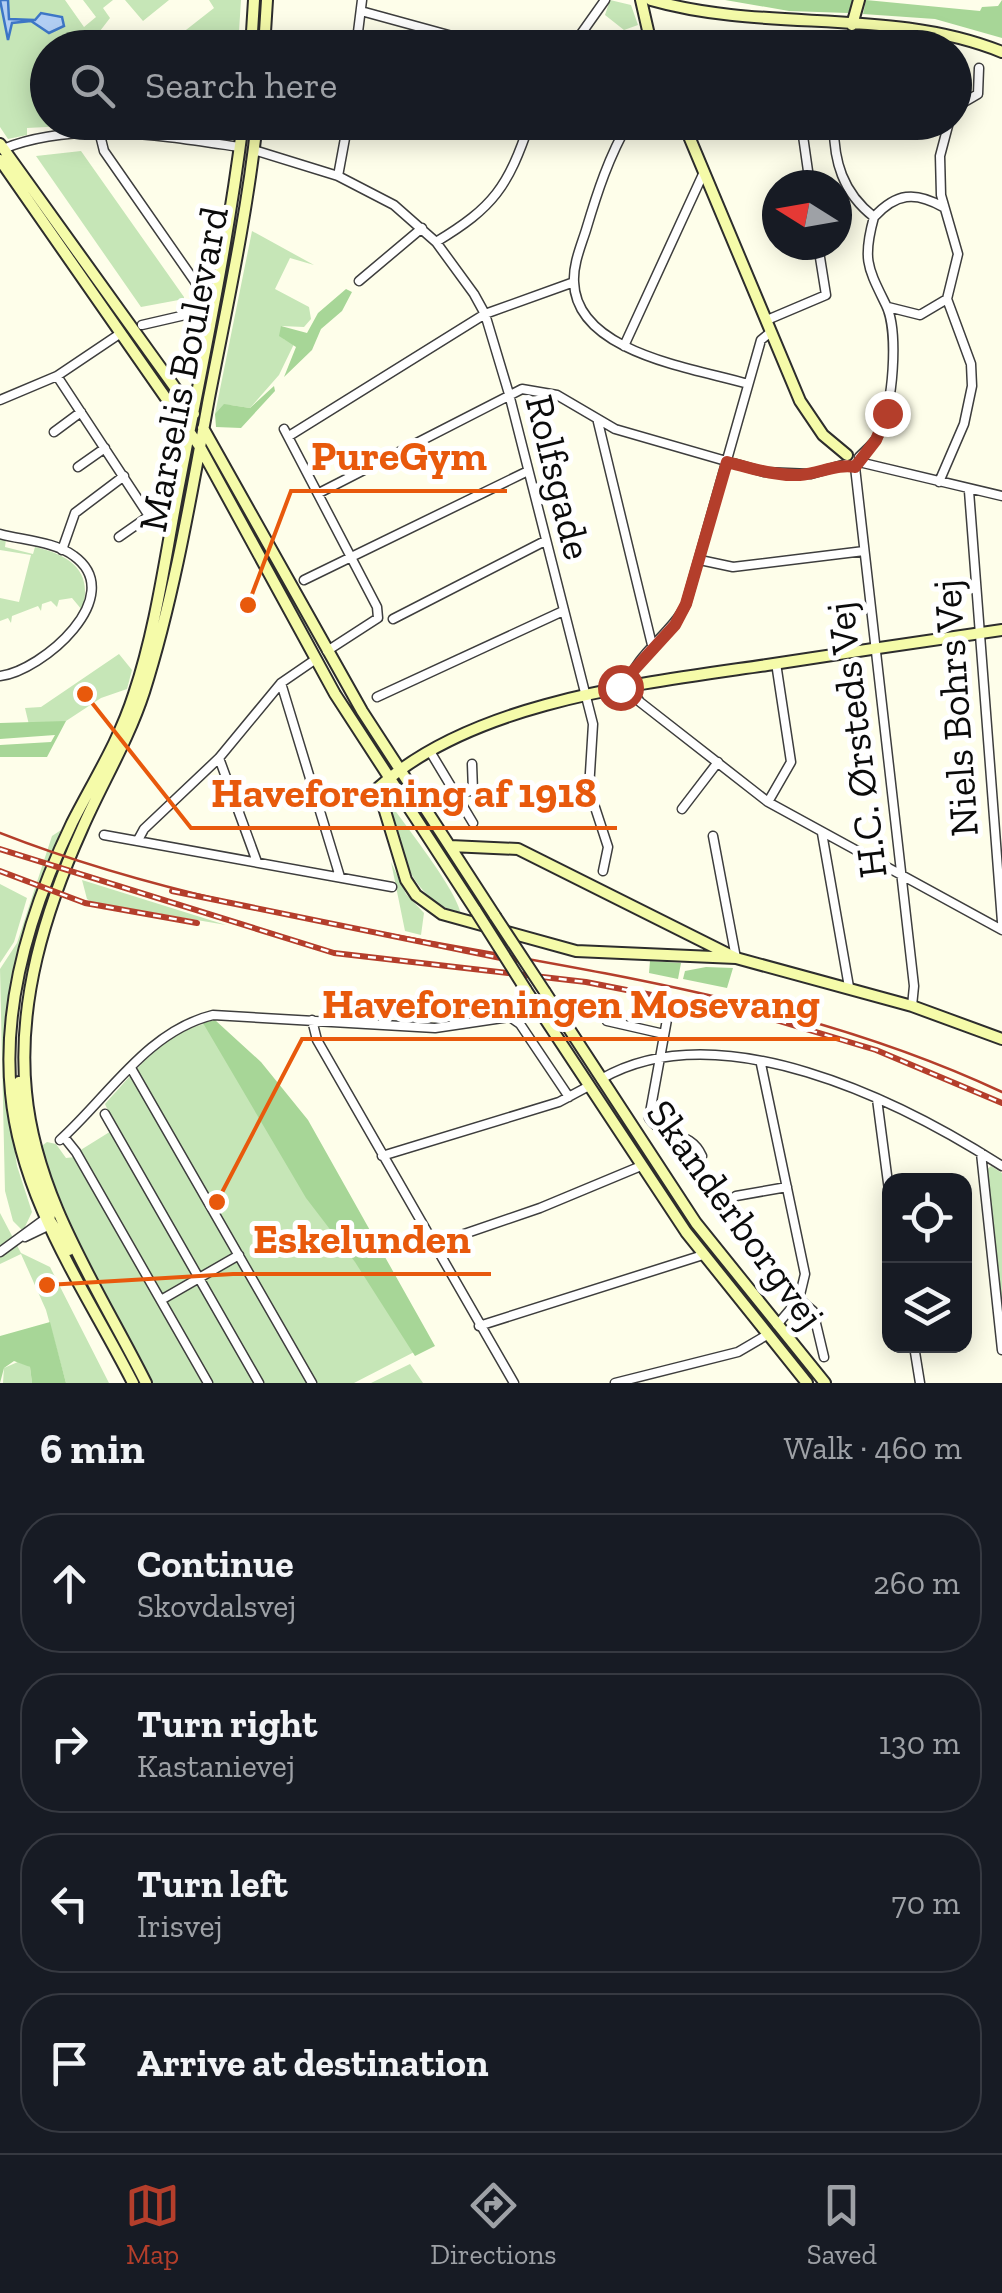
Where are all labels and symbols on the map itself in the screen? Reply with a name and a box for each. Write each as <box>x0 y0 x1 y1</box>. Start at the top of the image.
north arrow <box>762 170 852 260</box>
street label: Marselis Boulevard <box>128 202 238 536</box>
street label: Rolfsgade <box>515 390 603 564</box>
route end <box>865 391 911 437</box>
callout: PureGym <box>291 419 507 491</box>
text: PureGym <box>311 430 487 481</box>
street label: Niels Bohrs Vej <box>922 578 988 838</box>
street label: H.C. Ørsteds Vej <box>815 599 897 881</box>
route start <box>598 665 644 711</box>
callout: Haveforening af 1918 <box>191 756 617 828</box>
text: Haveforening af 1918 <box>211 767 597 818</box>
callout: Haveforeningen Mosevang <box>302 967 840 1039</box>
text: Haveforeningen Mosevang <box>322 978 820 1029</box>
street label: Skanderborgvej <box>637 1090 835 1338</box>
callout: Eskelunden <box>233 1202 491 1274</box>
text: Eskelunden <box>253 1213 471 1264</box>

